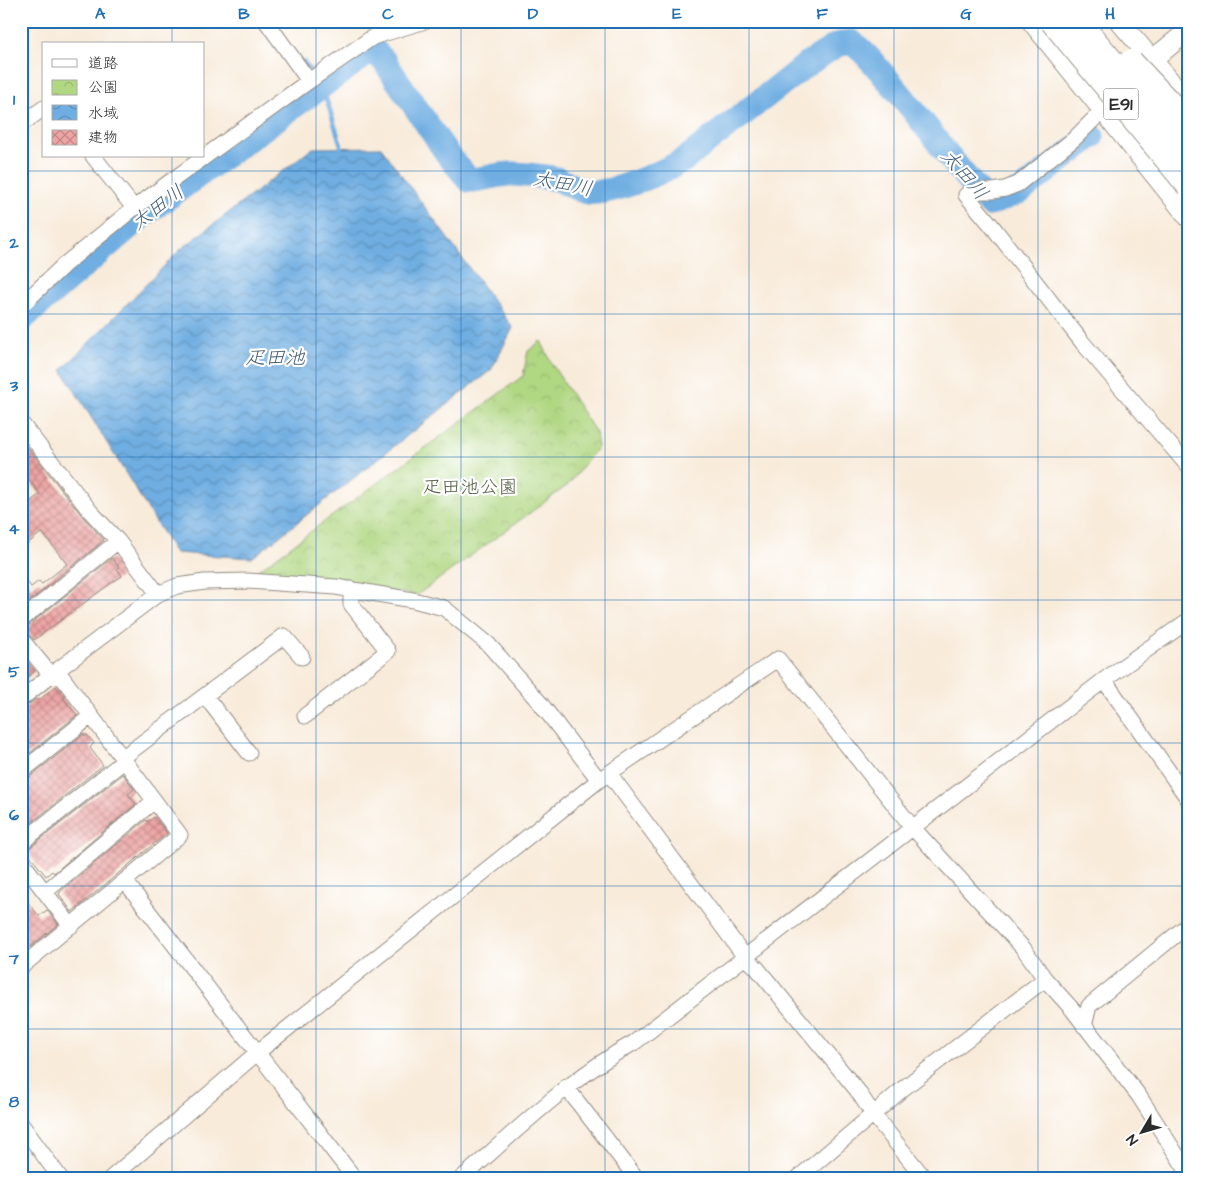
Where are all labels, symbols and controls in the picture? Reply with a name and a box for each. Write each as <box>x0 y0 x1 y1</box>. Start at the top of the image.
text: A <box>95 3 106 25</box>
text: B <box>238 3 250 25</box>
text: C <box>382 3 394 25</box>
text: D <box>528 3 539 25</box>
text: E <box>672 3 682 25</box>
text: F <box>816 3 828 25</box>
text: G <box>960 3 972 25</box>
text: H <box>1105 3 1115 25</box>
legend <box>42 42 205 158</box>
text: 道路 <box>88 53 118 74</box>
text: 公園 <box>88 77 118 98</box>
road number: E91 <box>1104 88 1138 120</box>
text: 1 <box>13 89 16 111</box>
text: 水域 <box>88 103 118 124</box>
text: 建物 <box>88 127 118 148</box>
water label: 太田川 <box>934 143 994 206</box>
water label: 太田川 <box>531 165 595 203</box>
water label: 太田川 <box>125 179 190 237</box>
text: 2 <box>8 232 19 254</box>
water label: 疋田池 <box>245 344 306 372</box>
text: 3 <box>9 375 19 397</box>
park label: 疋田池公園 <box>422 474 518 501</box>
text: 4 <box>9 518 20 540</box>
text: 5 <box>8 661 20 683</box>
text: 6 <box>9 804 19 826</box>
text: 7 <box>8 948 19 970</box>
text: 8 <box>9 1091 20 1113</box>
north arrow <box>1118 1108 1168 1158</box>
text: N <box>1122 1130 1143 1149</box>

